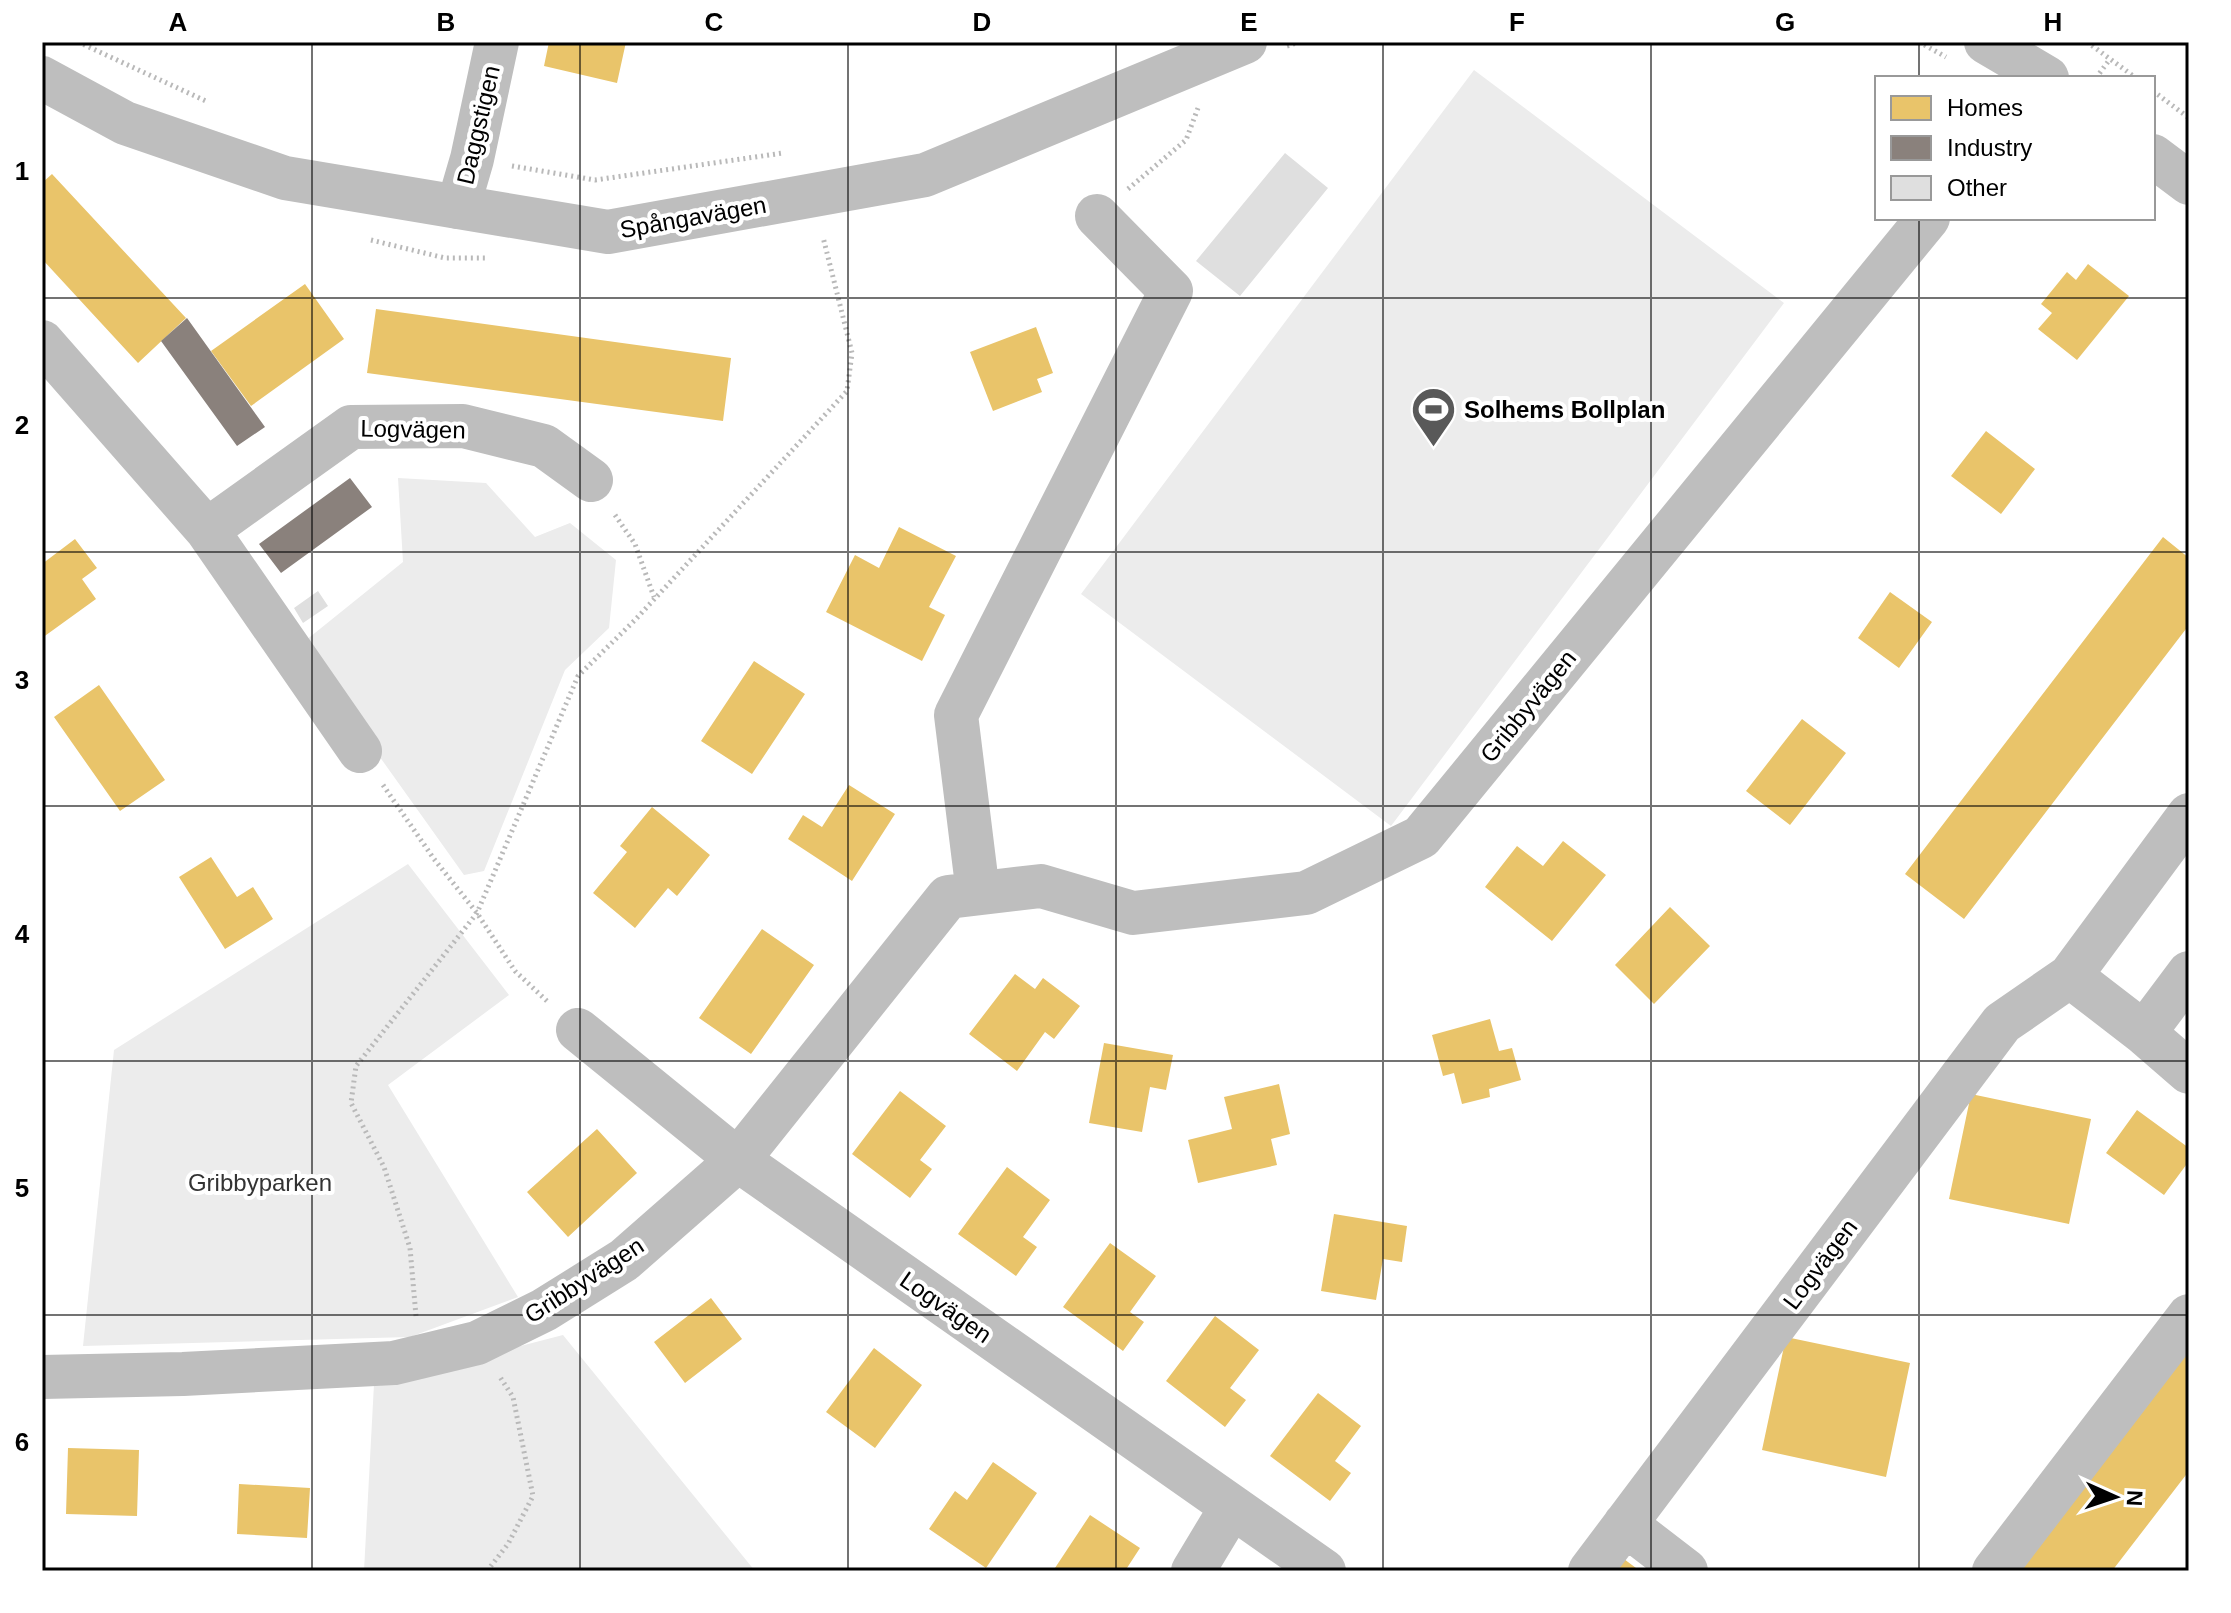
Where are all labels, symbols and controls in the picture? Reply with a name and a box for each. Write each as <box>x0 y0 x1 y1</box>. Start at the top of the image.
text: A <box>169 7 188 37</box>
text: B <box>437 7 455 37</box>
text: C <box>705 7 724 37</box>
text: D <box>973 7 991 37</box>
text: E <box>1240 7 1258 37</box>
text: F <box>1509 7 1525 37</box>
text: G <box>1775 7 1795 37</box>
text: H <box>2044 7 2062 37</box>
street label: Daggstigen <box>451 63 505 187</box>
legend <box>1875 76 2155 220</box>
text: Homes <box>1947 94 2023 121</box>
text: Industry <box>1947 134 2032 161</box>
text: 1 <box>15 156 29 186</box>
text: Other <box>1947 174 2007 201</box>
street label: Spångavägen <box>618 191 768 243</box>
sports icon: Solhems Bollplan <box>1409 385 1457 448</box>
place label: Solhems Bollplan <box>1464 396 1665 423</box>
text: 2 <box>15 410 29 440</box>
street label: Logvägen <box>360 415 466 443</box>
street label: Gribbyvägen <box>1475 645 1581 767</box>
text: 3 <box>15 665 29 695</box>
text: 4 <box>15 919 30 949</box>
park label: Gribbyparken <box>188 1169 332 1196</box>
text: 5 <box>15 1173 29 1203</box>
street label: Logvägen <box>1777 1214 1863 1314</box>
street label: Gribbyvägen <box>520 1232 648 1328</box>
street label: Logvägen <box>895 1266 997 1348</box>
text: 6 <box>15 1427 29 1457</box>
north arrow <box>2075 1457 2155 1537</box>
text: N <box>2122 1489 2147 1507</box>

